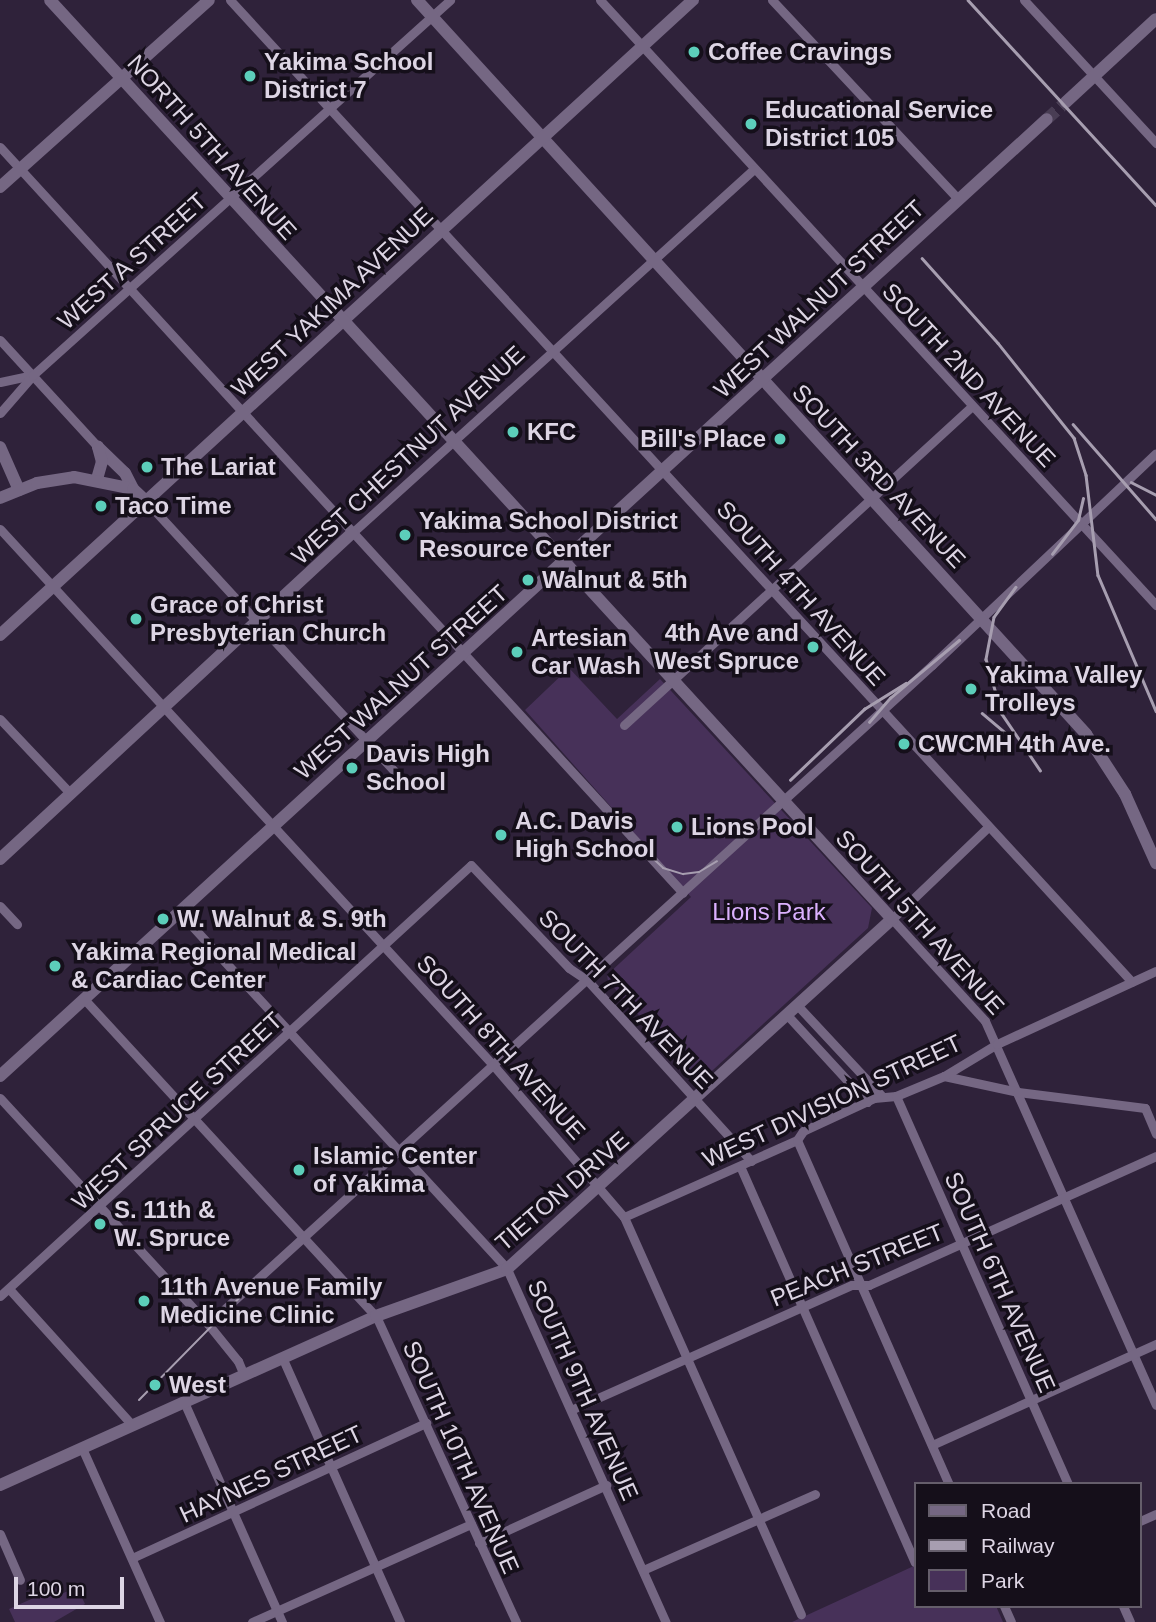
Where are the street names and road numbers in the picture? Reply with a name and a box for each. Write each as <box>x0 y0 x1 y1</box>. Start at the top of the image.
street label: NORTH 5TH AVENUE <box>121 48 303 246</box>
street label: WEST A STREET <box>51 186 213 336</box>
street label: WEST WALNUT STREET <box>708 194 930 404</box>
street label: WEST YAKIMA AVENUE <box>224 200 440 404</box>
street label: SOUTH 2ND AVENUE <box>876 277 1062 473</box>
street label: WEST CHESTNUT AVENUE <box>285 339 531 571</box>
street label: SOUTH 3RD AVENUE <box>786 378 972 574</box>
street label: SOUTH 4TH AVENUE <box>710 494 892 692</box>
street label: WEST WALNUT STREET <box>288 578 514 786</box>
street label: SOUTH 5TH AVENUE <box>829 823 1011 1021</box>
street label: SOUTH 7TH AVENUE <box>532 903 720 1095</box>
street label: SOUTH 8TH AVENUE <box>410 948 592 1146</box>
street label: WEST SPRUCE STREET <box>66 1006 288 1216</box>
street label: WEST DIVISION STREET <box>698 1028 966 1174</box>
street label: TIETON DRIVE <box>489 1125 635 1257</box>
street label: SOUTH 6TH AVENUE <box>938 1167 1062 1397</box>
street label: PEACH STREET <box>766 1217 948 1313</box>
street label: SOUTH 9TH AVENUE <box>521 1275 645 1505</box>
street label: SOUTH 10TH AVENUE <box>396 1336 526 1578</box>
street label: HAYNES STREET <box>175 1419 367 1529</box>

